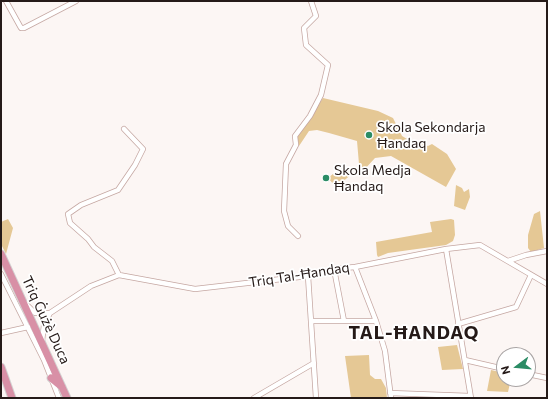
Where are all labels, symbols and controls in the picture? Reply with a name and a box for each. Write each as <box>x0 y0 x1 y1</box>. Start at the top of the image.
place label: Skola Sekondarja Ħandaq <box>377 119 486 152</box>
marker: Skola Sekondarja Ħandaq <box>364 130 374 140</box>
place label: Skola Medja Ħandaq <box>334 162 411 194</box>
marker: Skola Medja Ħandaq <box>321 173 331 183</box>
street label: Triq Tal-Ħandaq <box>247 259 351 291</box>
street label: Triq Ġużè Duca <box>18 273 74 367</box>
district label: TAL-ĦANDAQ <box>349 322 479 344</box>
north arrow <box>496 347 536 387</box>
text: N <box>498 364 512 376</box>

